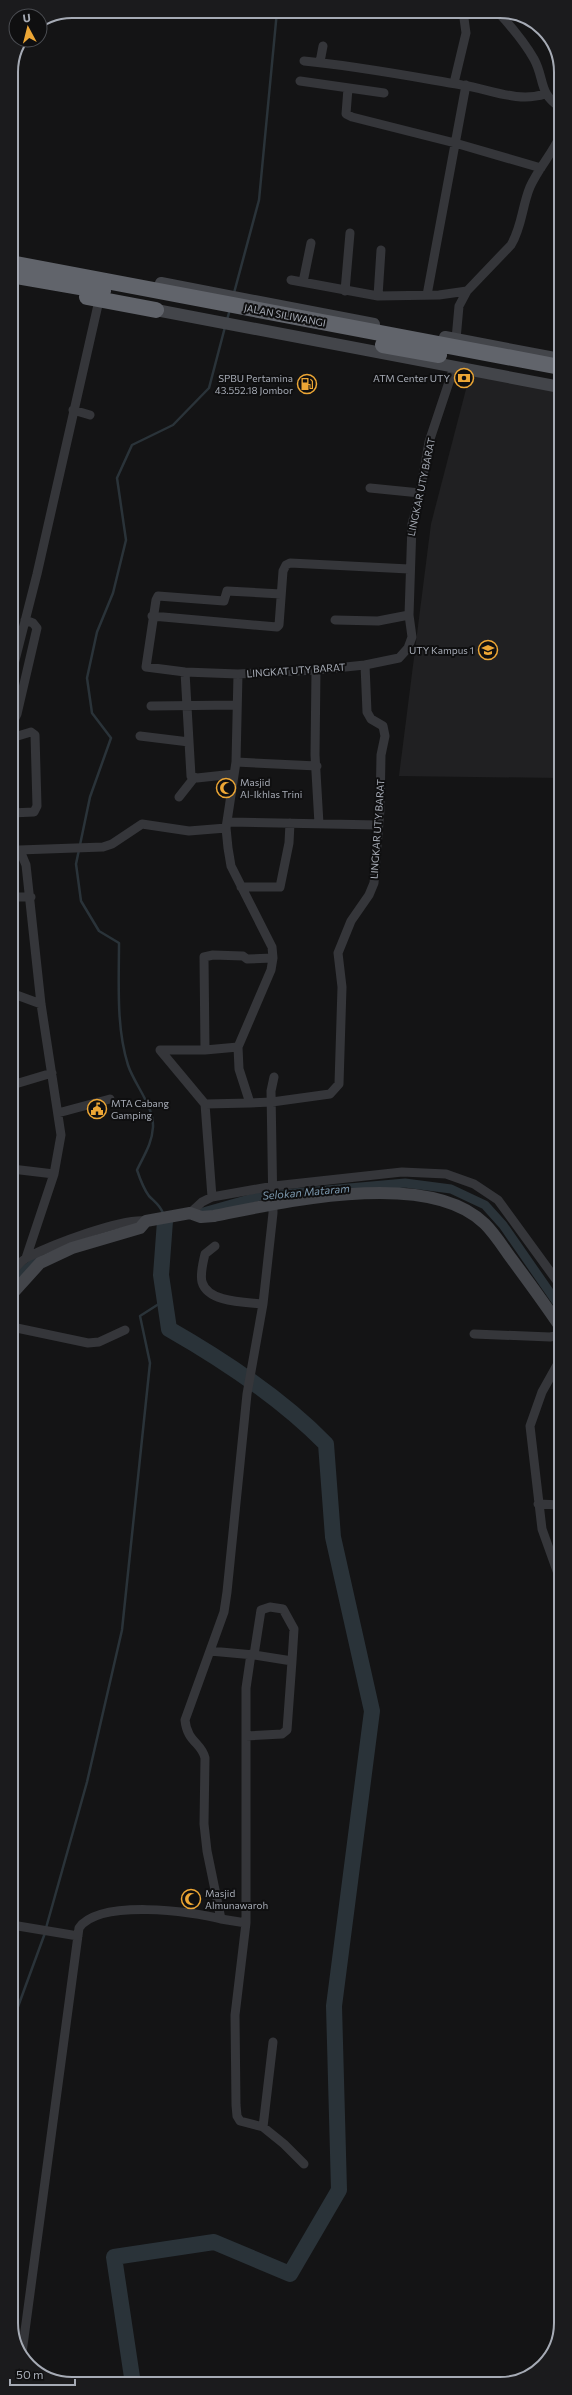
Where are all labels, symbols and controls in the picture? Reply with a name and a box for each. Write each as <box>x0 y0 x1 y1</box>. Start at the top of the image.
north arrow <box>8 8 48 48</box>
text: U <box>22 11 31 25</box>
street label: JALAN SILIWANGI <box>243 301 327 329</box>
bank icon: ATM Center UTY <box>453 367 475 389</box>
place label: SPBU Pertamina 43.552.18 Jombor <box>215 372 293 396</box>
place label: ATM Center UTY <box>373 372 450 384</box>
fuel station icon: SPBU Pertamina 43.552.18 Jombor <box>296 373 318 395</box>
street label: LINGKAR UTY BARAT <box>405 436 437 537</box>
school or university icon: UTY Kampus 1 <box>477 639 499 661</box>
place label: UTY Kampus 1 <box>409 644 474 656</box>
street label: LINGKAT UTY BARAT <box>246 661 346 679</box>
place label: Masjid Al-Ikhlas Trini <box>240 776 302 800</box>
mosque icon: Masjid Al-Ikhlas Trini <box>215 777 237 799</box>
street label: LINGKAR UTY BARAT <box>368 778 387 879</box>
place label: MTA Cabang Gamping <box>111 1097 170 1121</box>
public building icon: MTA Cabang Gamping <box>86 1098 108 1120</box>
water label: Selokan Mataram <box>262 1181 351 1202</box>
place label: Masjid Almunawaroh <box>205 1887 268 1911</box>
mosque icon: Masjid Almunawaroh <box>180 1888 202 1910</box>
scale bar <box>10 2361 75 2387</box>
text: 50 m <box>16 2367 44 2381</box>

